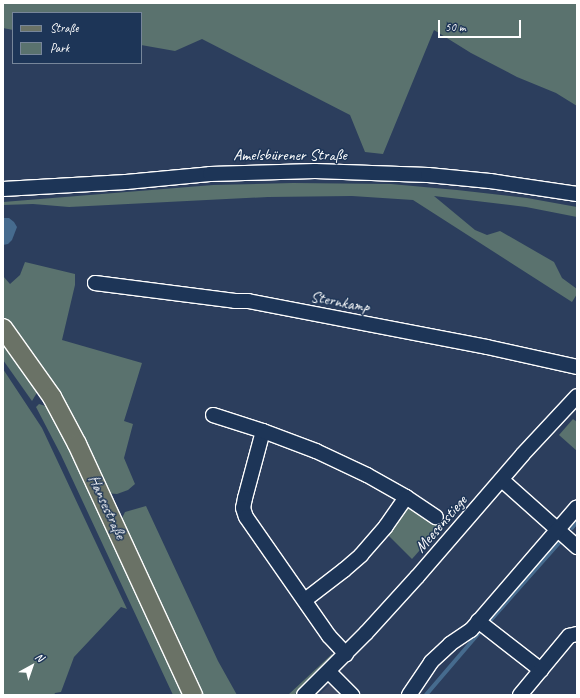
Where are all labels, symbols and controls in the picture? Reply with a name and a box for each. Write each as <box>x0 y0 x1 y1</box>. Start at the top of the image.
legend <box>12 12 142 64</box>
scale bar <box>440 12 523 38</box>
text: 50 m <box>445 19 465 35</box>
text: Straße <box>50 20 78 36</box>
text: Park <box>50 40 69 56</box>
street label: Amelsbürener Straße <box>233 145 347 165</box>
street label: Sternkamp <box>309 287 371 317</box>
street label: Hansestraße <box>84 472 130 542</box>
street label: Meesenstiege <box>411 491 471 557</box>
north arrow <box>12 646 52 686</box>
text: N <box>33 649 47 664</box>

